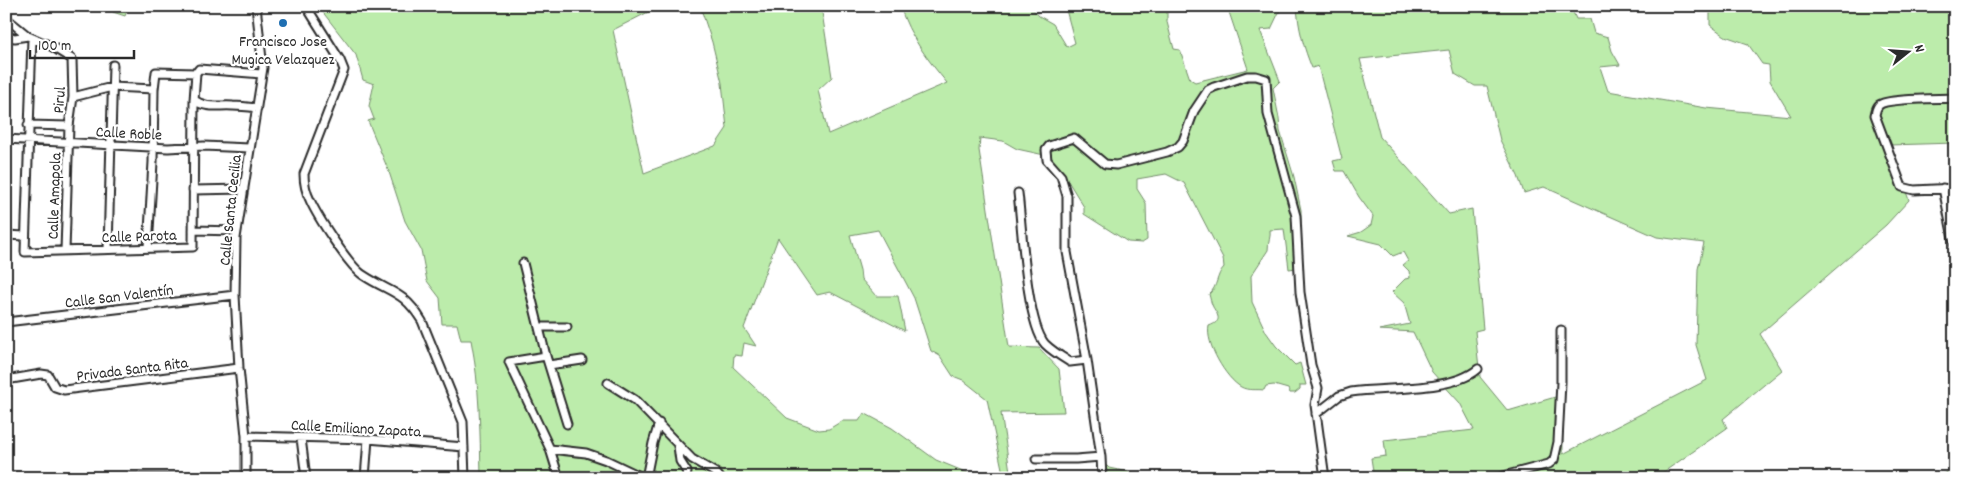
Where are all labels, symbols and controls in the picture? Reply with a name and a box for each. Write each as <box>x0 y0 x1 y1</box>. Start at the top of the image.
marker: Francisco Jose Mugica Velazquez <box>277 17 289 29</box>
scale bar <box>30 28 134 60</box>
north arrow <box>1884 28 1934 78</box>
place label: Francisco Jose Mugica Velazquez <box>231 31 335 72</box>
text: 100 m <box>38 36 71 58</box>
text: N <box>1908 43 1929 55</box>
street label: Pirul <box>48 86 73 114</box>
street label: Calle Roble <box>95 121 163 148</box>
street label: Calle Amapola <box>42 152 69 240</box>
street label: Calle Santa Cecilia <box>214 153 249 267</box>
street label: Calle Parota <box>101 225 177 250</box>
street label: Calle San Valentín <box>64 279 175 316</box>
street label: Privada Santa Rita <box>75 352 190 389</box>
street label: Calle Emiliano Zapata <box>290 415 422 444</box>

